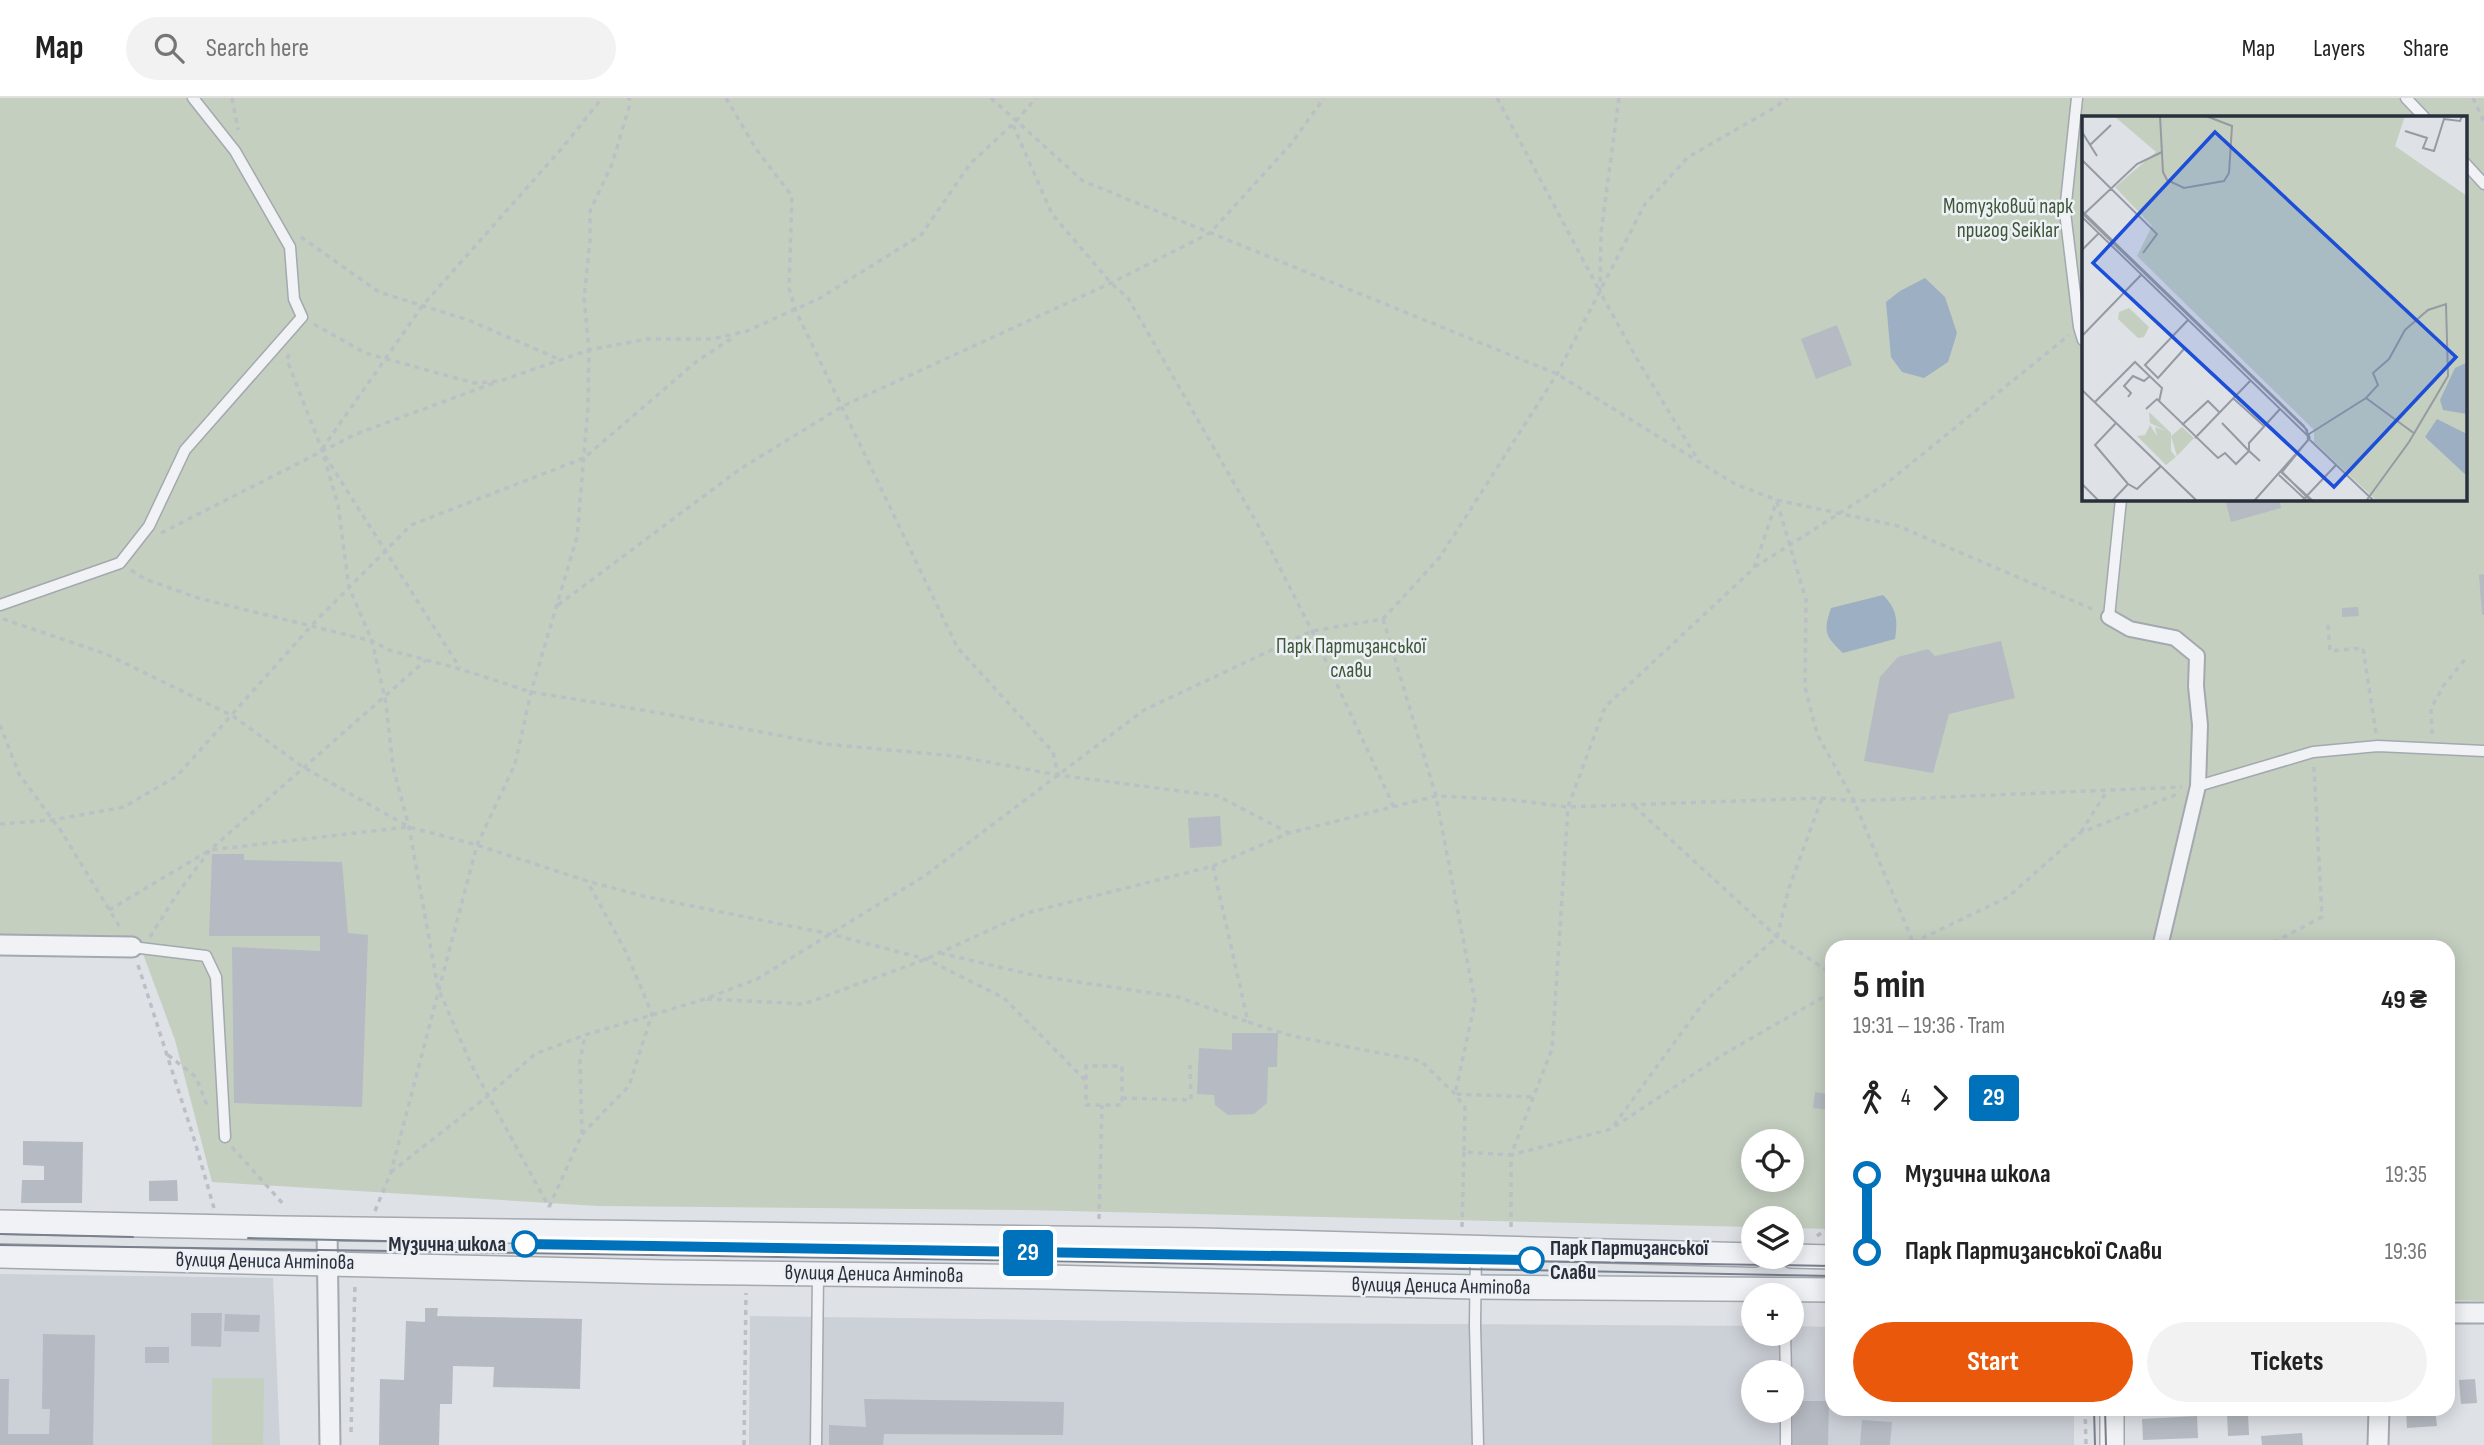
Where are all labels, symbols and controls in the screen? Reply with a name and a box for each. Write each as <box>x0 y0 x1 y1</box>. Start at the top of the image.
search box <box>126 17 616 80</box>
text: Map <box>35 28 84 68</box>
icon: search <box>150 29 188 67</box>
text: Search here <box>206 33 309 64</box>
text: Map <box>2242 34 2275 63</box>
text: Layers <box>2313 34 2365 63</box>
text: Share <box>2403 34 2449 63</box>
inset map <box>2082 116 2466 500</box>
park label: Мотузковий парк пригод Seiklar <box>1943 194 2073 243</box>
park label: Парк Партизанської слави <box>1276 634 1427 683</box>
text: 5 min <box>1853 963 1925 1008</box>
text: 49 ₴ <box>2381 985 2427 1016</box>
text: 19:31 – 19:36 · Tram <box>1853 1012 2005 1040</box>
icon: walk <box>1853 1079 1891 1117</box>
icon: forward <box>1921 1079 1959 1117</box>
text: 29 <box>1983 1083 2005 1112</box>
text: 4 <box>1901 1084 1911 1112</box>
map controls <box>1741 1129 1804 1423</box>
button: locate <box>1741 1129 1804 1192</box>
text: Музична школа <box>1905 1159 2051 1190</box>
text: 19:35 <box>2386 1161 2427 1189</box>
button: layers <box>1741 1206 1804 1269</box>
line badge: 29 <box>996 1230 1060 1276</box>
marker: Музична школа <box>512 1231 538 1257</box>
place label: Музична школа <box>388 1232 506 1257</box>
place label: Парк Партизанської Слави <box>1550 1236 1710 1285</box>
text: Парк Партизанської Слави <box>1905 1236 2162 1267</box>
text: 29 <box>1017 1238 1039 1267</box>
text: 19:36 <box>2385 1238 2427 1266</box>
street label: вулиця Дениса Антіпова <box>175 1247 355 1275</box>
marker: Парк Партизанської Слави <box>1518 1247 1544 1273</box>
street label: вулиця Дениса Антіпова <box>784 1260 964 1288</box>
street label: вулиця Дениса Антіпова <box>1351 1272 1531 1300</box>
button: + <box>1741 1283 1804 1346</box>
button: Start <box>1853 1322 2133 1402</box>
button: Tickets <box>2147 1322 2427 1402</box>
button: − <box>1741 1360 1804 1423</box>

